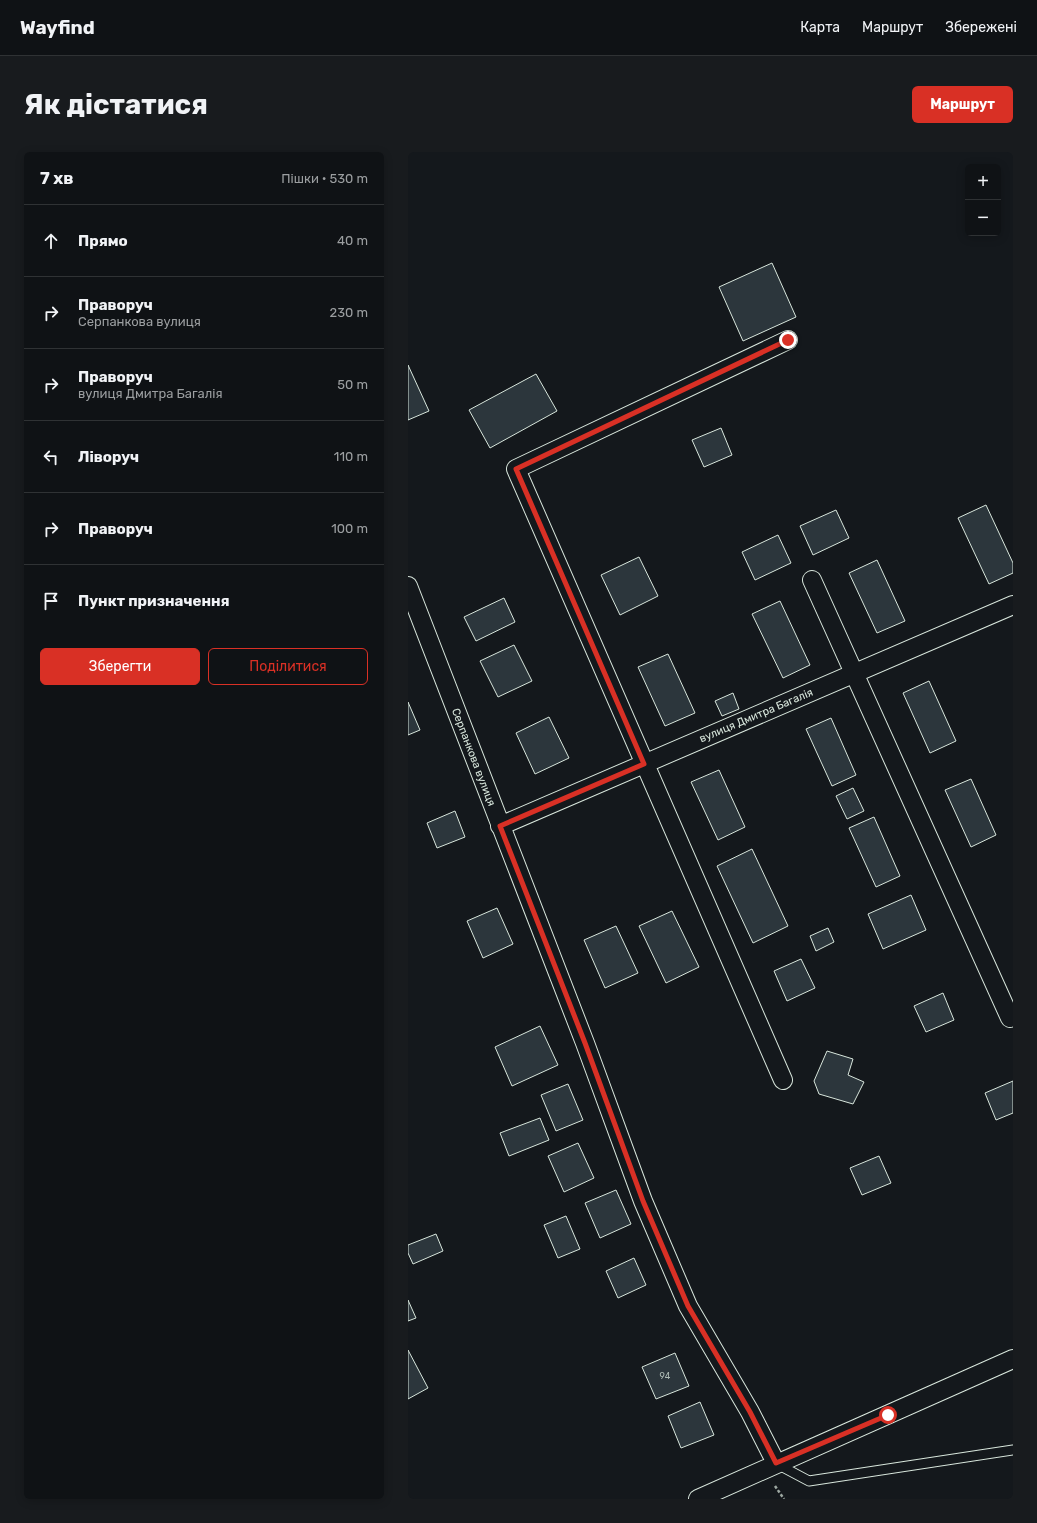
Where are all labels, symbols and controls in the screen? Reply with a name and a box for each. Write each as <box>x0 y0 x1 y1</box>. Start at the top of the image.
text: Wayfind <box>20 16 95 39</box>
text: Карта <box>800 19 840 36</box>
text: Маршрут <box>862 19 923 36</box>
text: Збережені <box>945 19 1017 36</box>
button: Маршрут <box>912 86 1013 123</box>
text: Як дістатися <box>24 88 208 121</box>
map controls <box>965 164 1001 236</box>
button: + <box>965 164 1001 200</box>
text: 7 хв <box>40 168 74 188</box>
text: Пішки · 530 m <box>281 171 368 186</box>
button: − <box>965 200 1001 236</box>
icon: ahead <box>40 230 62 252</box>
text: Прямо <box>78 232 128 250</box>
text: 40 m <box>337 233 368 248</box>
text: Праворуч <box>78 296 153 314</box>
icon: right <box>40 302 62 324</box>
text: 230 m <box>330 305 368 320</box>
text: Серпанкова вулиця <box>78 314 201 329</box>
route end <box>779 331 797 349</box>
text: Праворуч <box>78 368 153 386</box>
icon: right <box>40 374 62 396</box>
text: 50 m <box>337 377 368 392</box>
text: вулиця Дмитра Багалія <box>78 386 223 401</box>
icon: left <box>40 446 62 468</box>
text: Ліворуч <box>78 448 139 466</box>
text: 110 m <box>334 449 368 464</box>
icon: right <box>40 518 62 540</box>
text: Праворуч <box>78 520 153 538</box>
text: 100 m <box>331 521 368 536</box>
icon: arrive <box>40 590 62 612</box>
text: Пункт призначення <box>78 592 230 610</box>
button: Зберегти <box>40 648 200 685</box>
button: Поділитися <box>208 648 368 685</box>
street label: вулиця Дмитра Багалія <box>697 686 815 745</box>
street label: Серпанкова вулиця <box>449 706 498 808</box>
house number: 94 <box>660 1371 671 1381</box>
route start <box>879 1406 897 1424</box>

